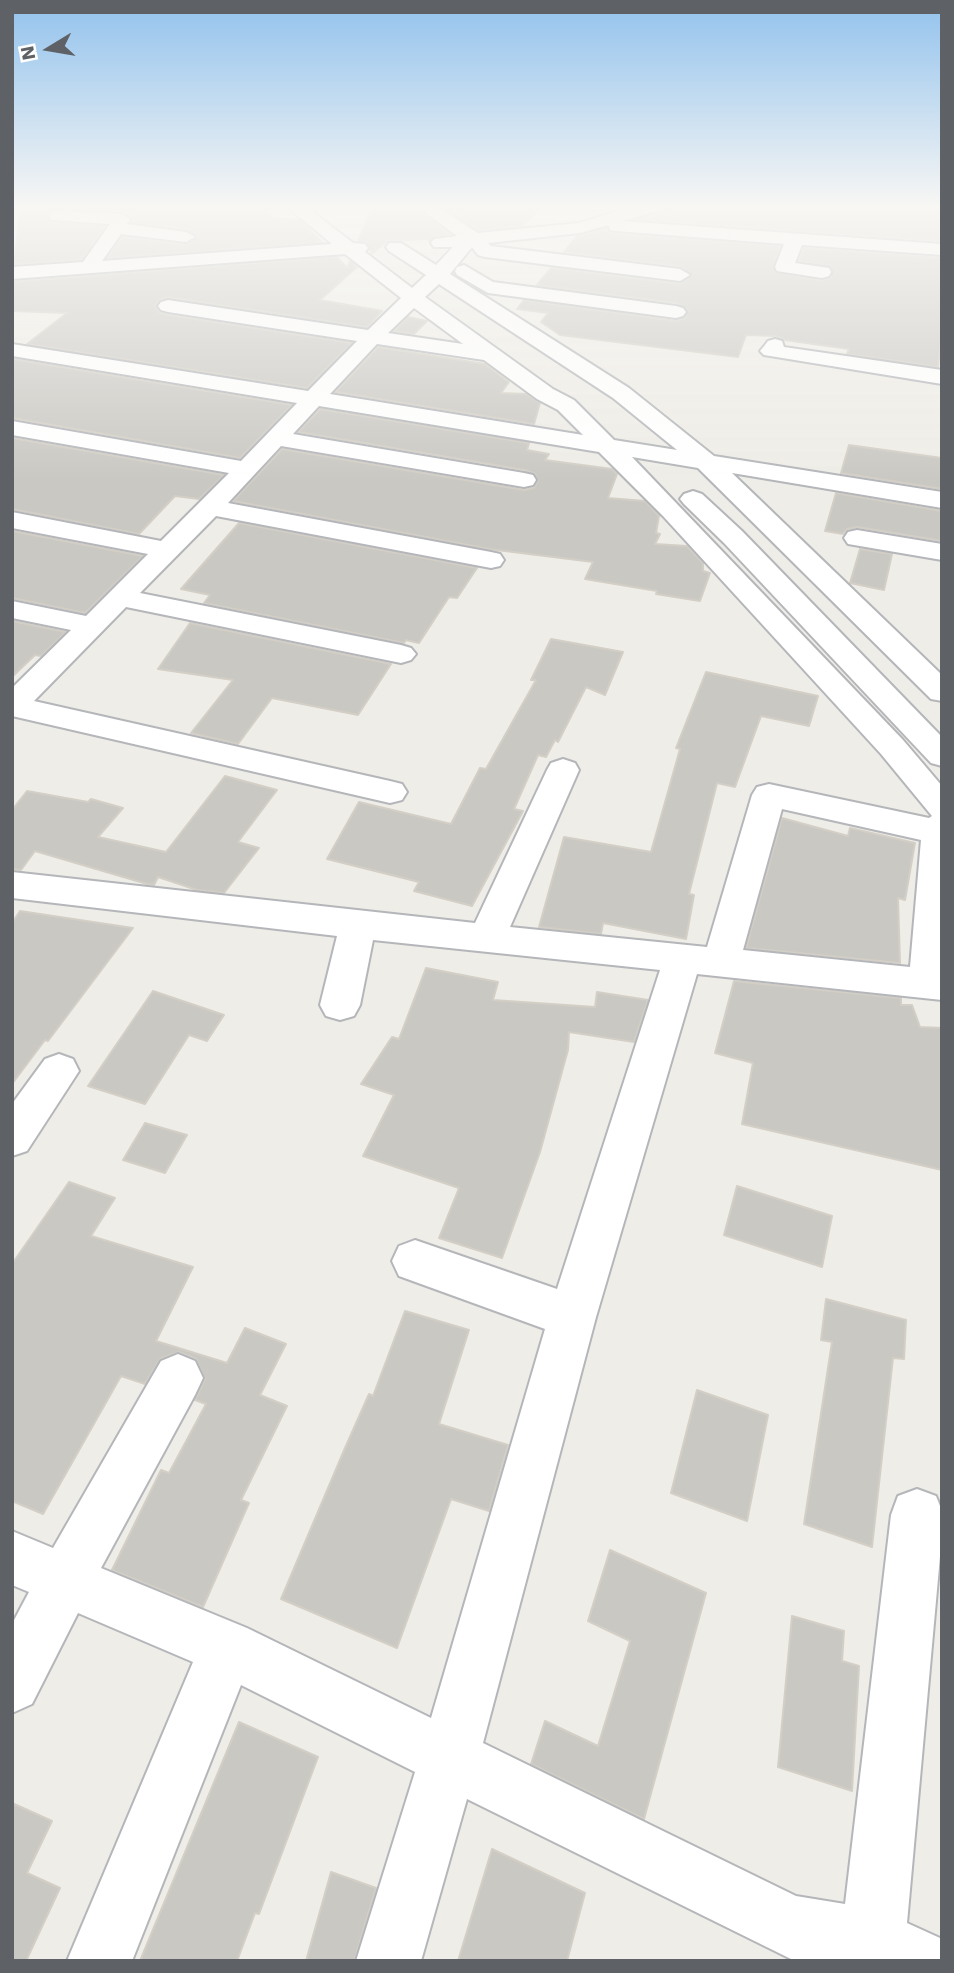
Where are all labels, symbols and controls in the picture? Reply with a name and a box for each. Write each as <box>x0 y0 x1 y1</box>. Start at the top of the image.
north arrow <box>14 14 84 84</box>
text: N <box>15 44 41 62</box>

